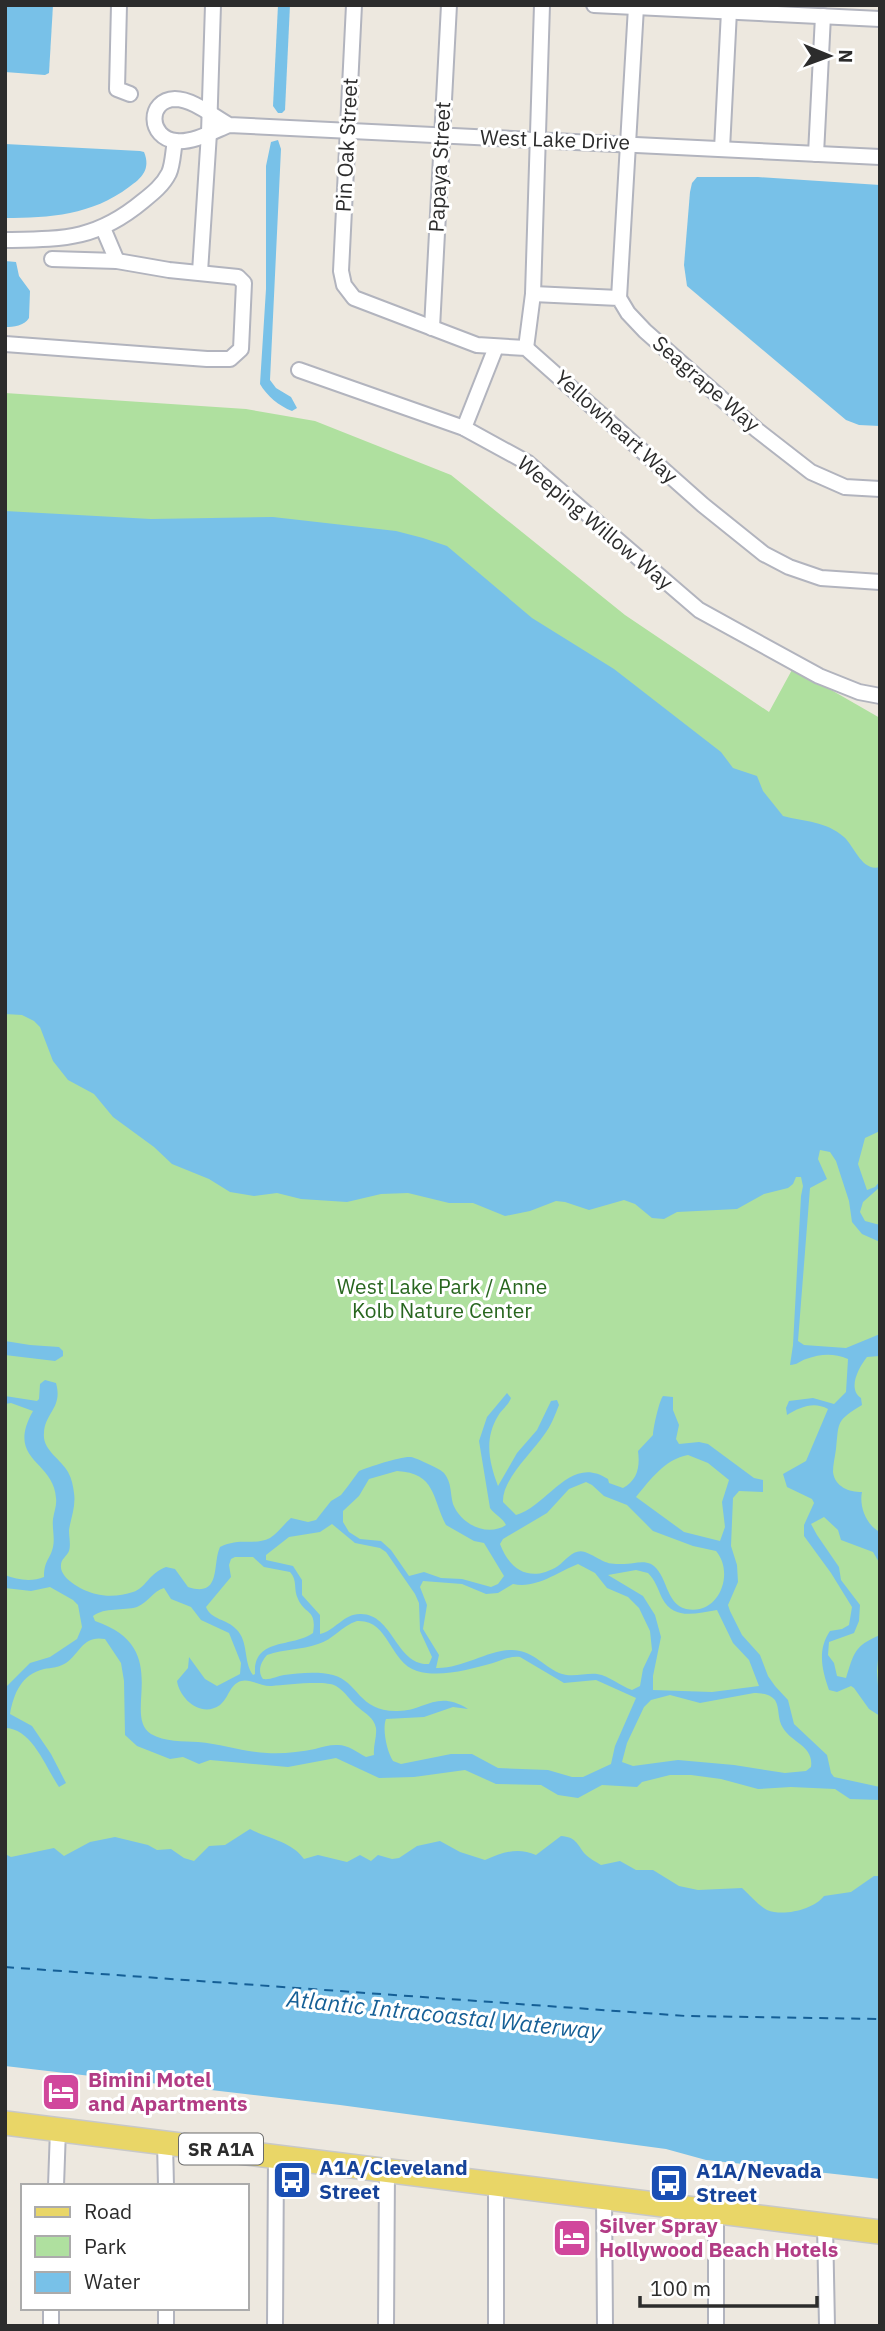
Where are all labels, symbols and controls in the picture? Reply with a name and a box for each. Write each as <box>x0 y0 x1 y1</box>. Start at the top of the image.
north arrow <box>794 21 864 91</box>
text: N <box>834 49 858 63</box>
street label: Pin Oak Street <box>328 77 364 213</box>
street label: Papaya Street <box>422 101 456 233</box>
street label: West Lake Drive <box>480 122 630 156</box>
street label: Seagrape Way <box>647 329 767 438</box>
street label: Yellowheart Way <box>549 363 685 490</box>
street label: Weeping Willow Way <box>512 449 680 596</box>
park label: West Lake Park / Anne Kolb Nature Center <box>337 1272 547 1324</box>
water label: Atlantic Intracoastal Waterway <box>284 1982 604 2046</box>
place label: Bimini Motel and Apartments <box>88 2065 248 2117</box>
hotel icon: Bimini Motel and Apartments <box>40 2071 82 2113</box>
road number: SR A1A <box>179 2134 263 2164</box>
place label: A1A/Cleveland Street <box>319 2153 468 2205</box>
place label: A1A/Nevada Street <box>696 2156 822 2208</box>
bus stop icon: A1A/Cleveland Street <box>271 2159 313 2201</box>
bus stop icon: A1A/Nevada Street <box>648 2162 690 2204</box>
legend <box>21 2184 248 2310</box>
text: Road <box>84 2197 132 2225</box>
place label: Silver Spray Hollywood Beach Hotels <box>599 2211 838 2263</box>
hotel icon: Silver Spray Hollywood Beach Hotels <box>551 2217 593 2259</box>
text: Park <box>84 2232 127 2260</box>
scale bar <box>640 2264 817 2308</box>
text: Water <box>84 2267 141 2295</box>
text: 100 m <box>650 2274 711 2302</box>

